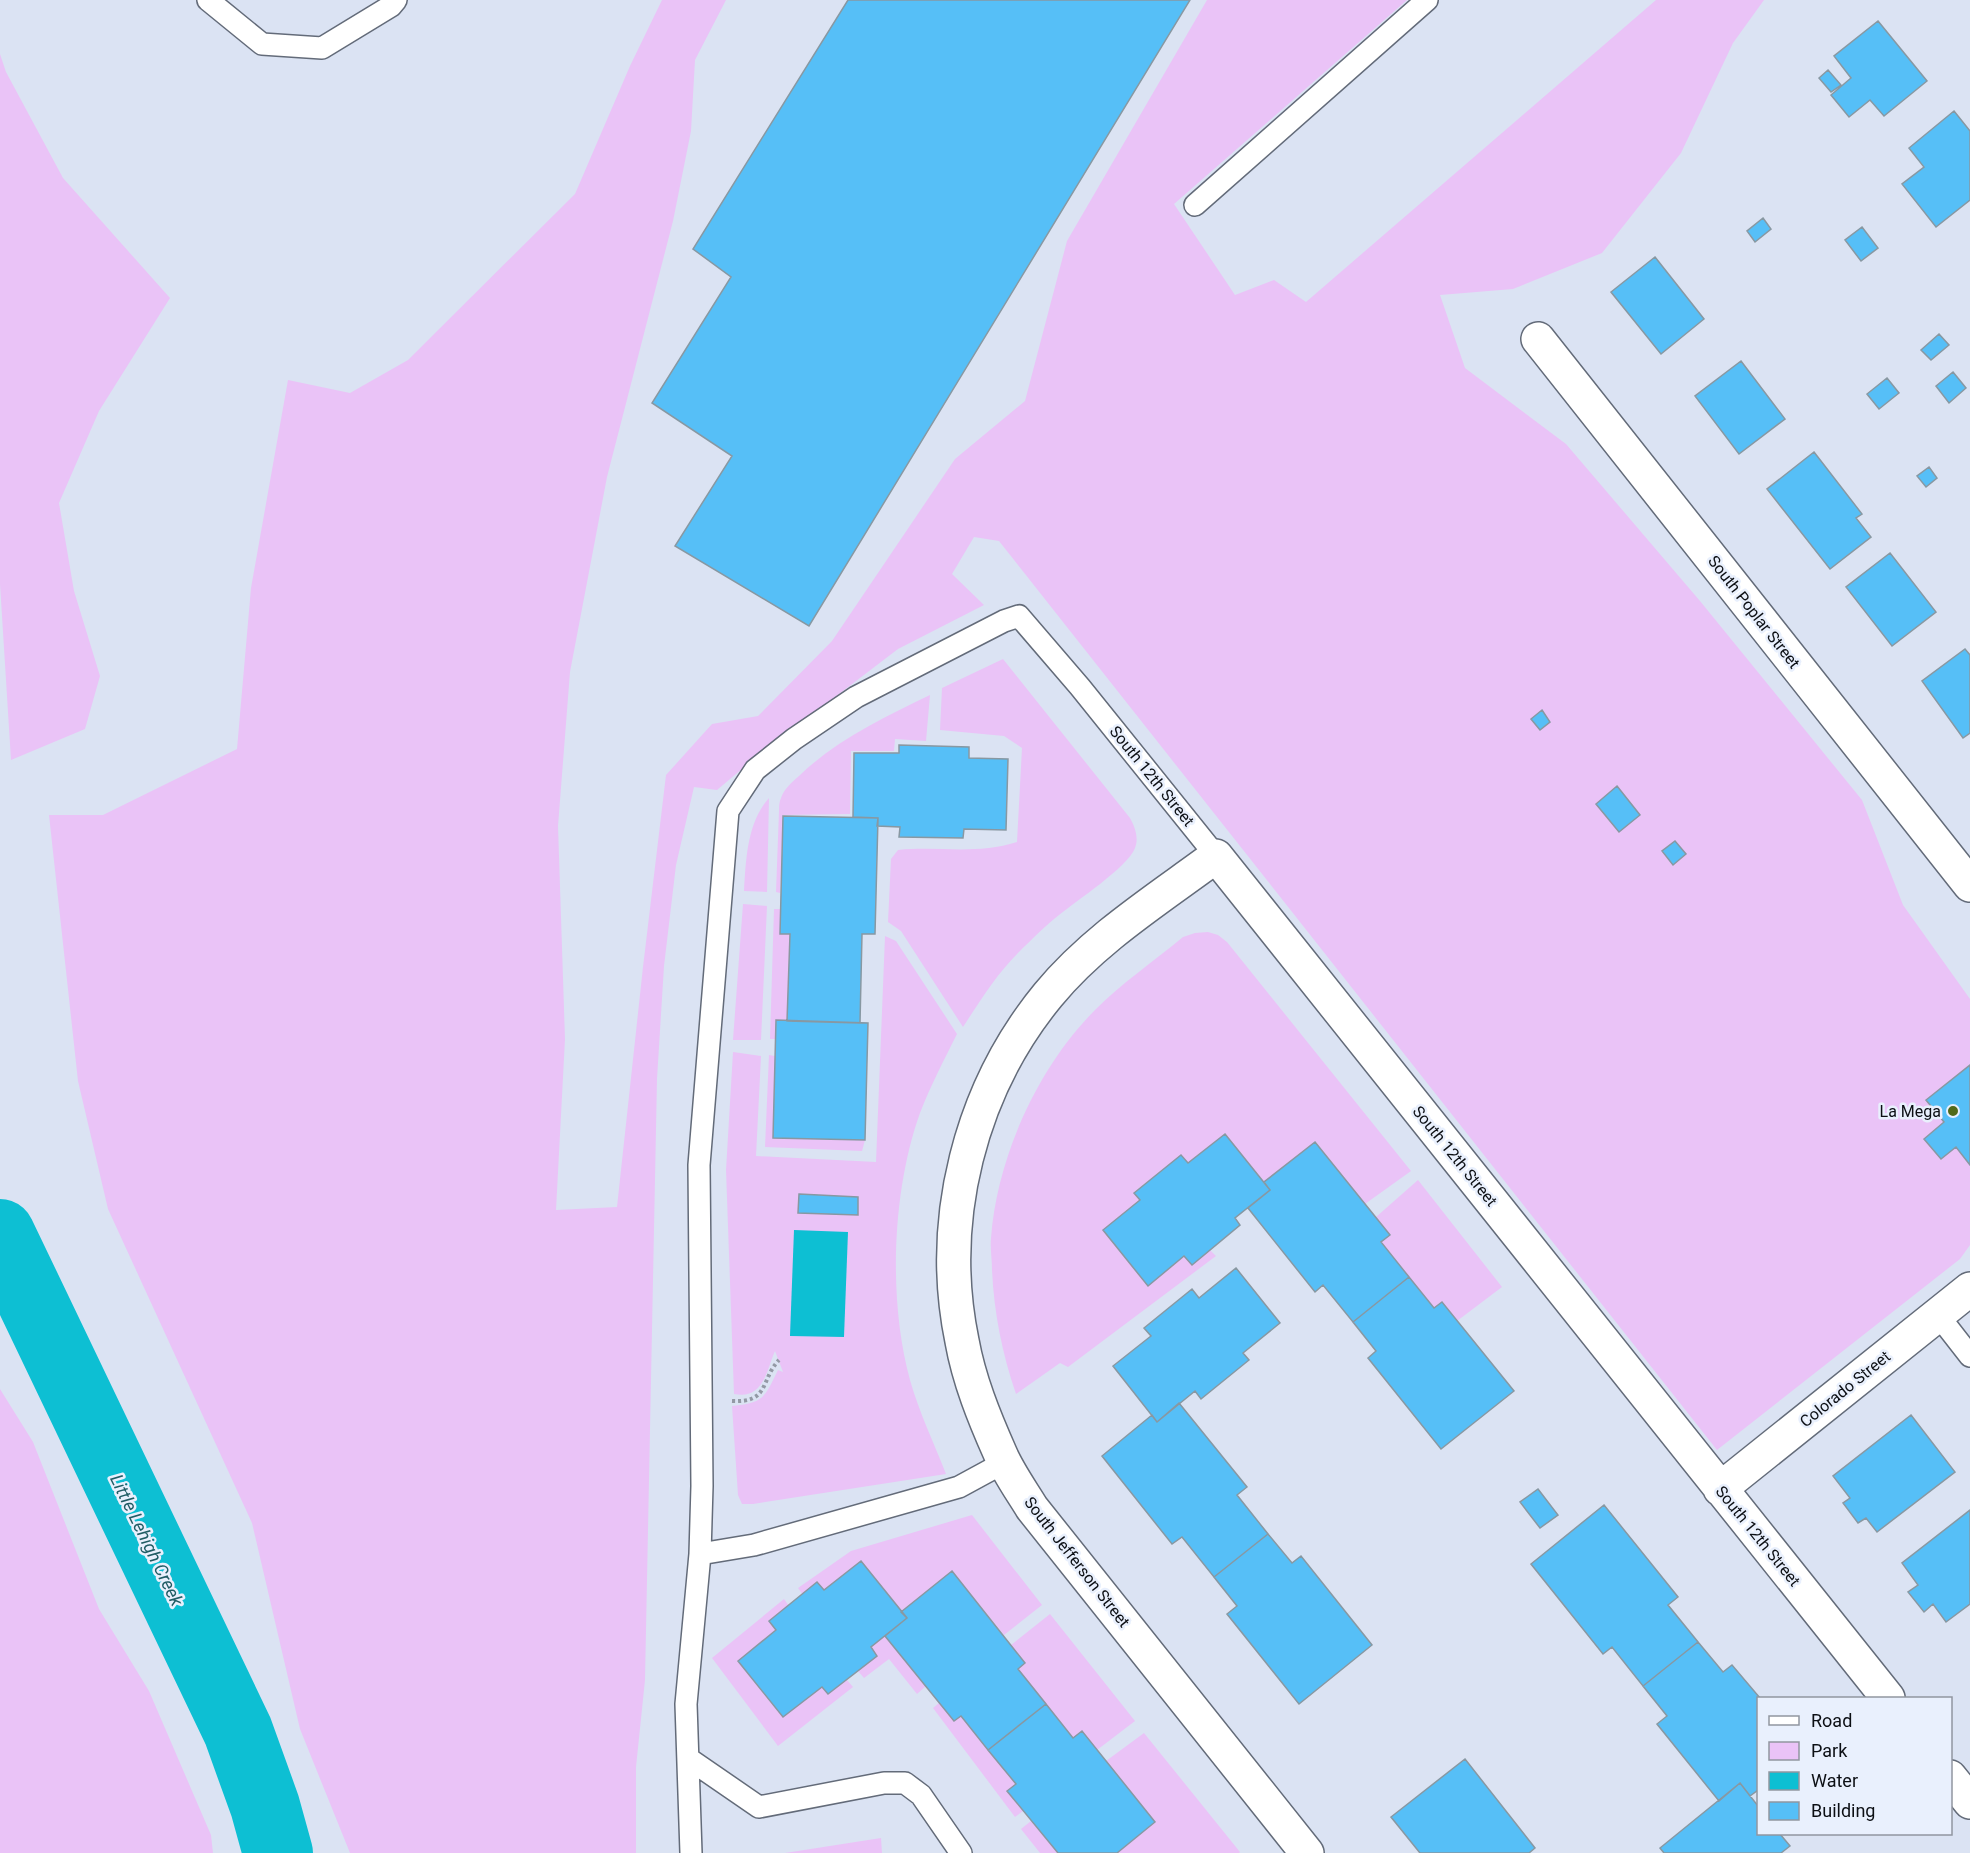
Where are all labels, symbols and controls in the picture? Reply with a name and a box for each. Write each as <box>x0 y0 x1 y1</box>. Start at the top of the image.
street label: South Poplar Street <box>1704 552 1804 672</box>
street label: South 12th Street <box>1106 722 1198 830</box>
street label: South 12th Street <box>1409 1102 1501 1210</box>
place label: La Mega <box>1880 1102 1941 1121</box>
marker: La Mega <box>1946 1104 1960 1118</box>
street label: Colorado Street <box>1796 1347 1894 1431</box>
water label: Little Lehigh Creek <box>106 1471 188 1610</box>
street label: South 12th Street <box>1712 1482 1804 1590</box>
street label: South Jefferson Street <box>1020 1493 1134 1631</box>
legend <box>1757 1697 1952 1835</box>
text: Road <box>1811 1710 1852 1731</box>
text: Park <box>1811 1740 1848 1761</box>
text: Water <box>1811 1770 1858 1791</box>
text: Building <box>1811 1800 1875 1821</box>

